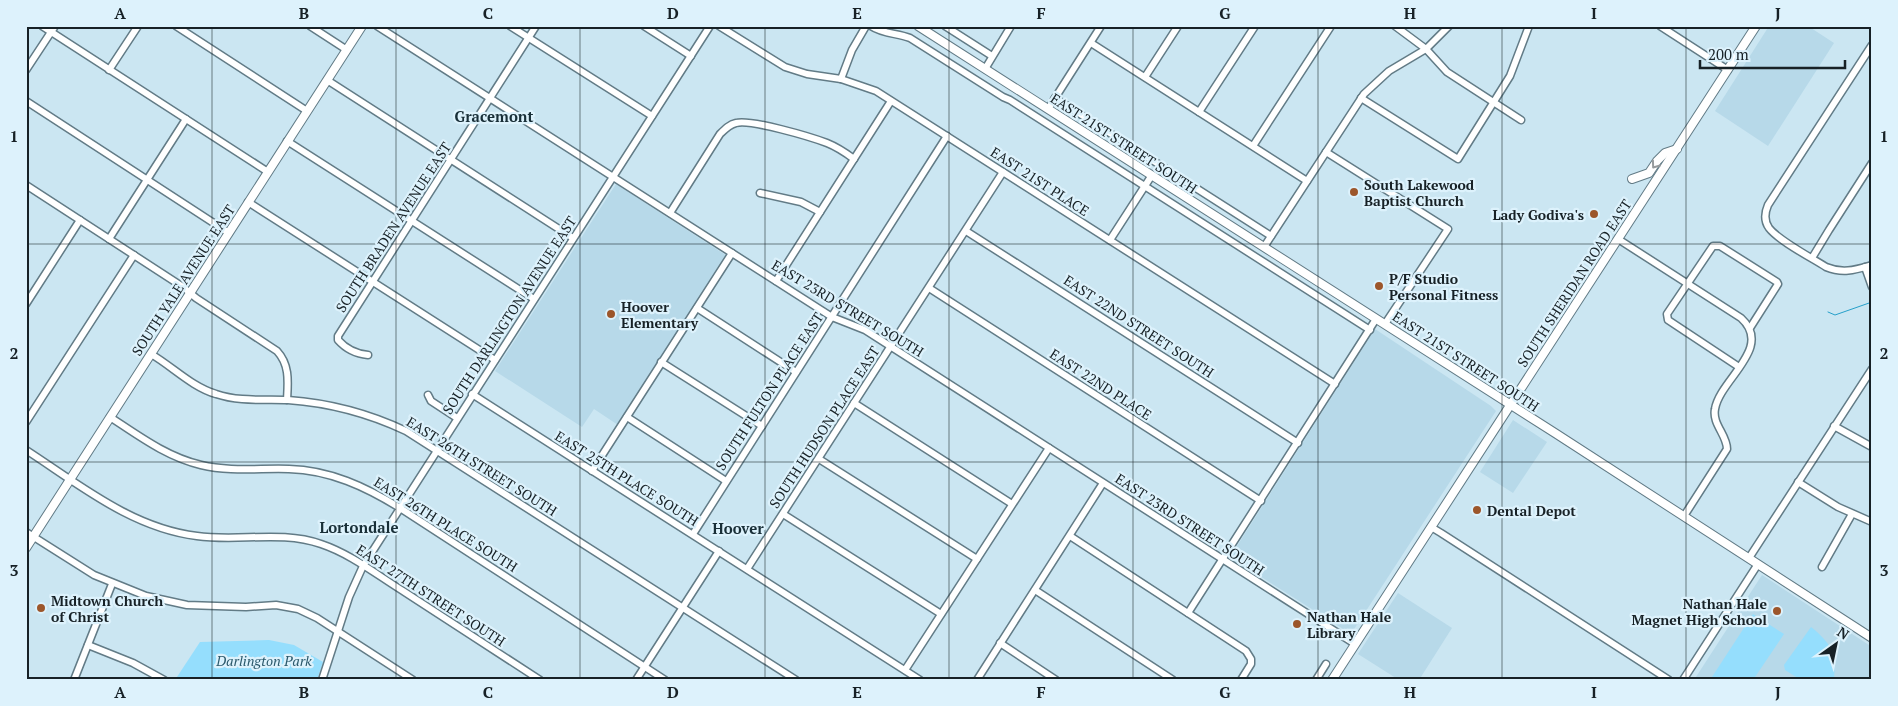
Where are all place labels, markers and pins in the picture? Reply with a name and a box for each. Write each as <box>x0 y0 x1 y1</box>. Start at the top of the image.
place label: South Lakewood Baptist Church <box>1364 175 1475 210</box>
marker: South Lakewood Baptist Church <box>1348 186 1360 198</box>
place label: Lady Godiva's <box>1492 205 1584 224</box>
marker: Lady Godiva's <box>1588 208 1600 220</box>
place label: P/F Studio Personal Fitness <box>1389 269 1498 304</box>
marker: P/F Studio Personal Fitness <box>1373 280 1385 292</box>
place label: Hoover Elementary <box>621 297 699 332</box>
marker: Hoover Elementary <box>605 308 617 320</box>
place label: Dental Depot <box>1487 501 1576 520</box>
marker: Dental Depot <box>1471 504 1483 516</box>
place label: Midtown Church of Christ <box>51 591 163 626</box>
place label: Nathan Hale Magnet High School <box>1632 594 1767 629</box>
marker: Midtown Church of Christ <box>35 602 47 614</box>
marker: Nathan Hale Magnet High School <box>1771 605 1783 617</box>
place label: Nathan Hale Library <box>1307 607 1392 642</box>
marker: Nathan Hale Library <box>1291 618 1303 630</box>

